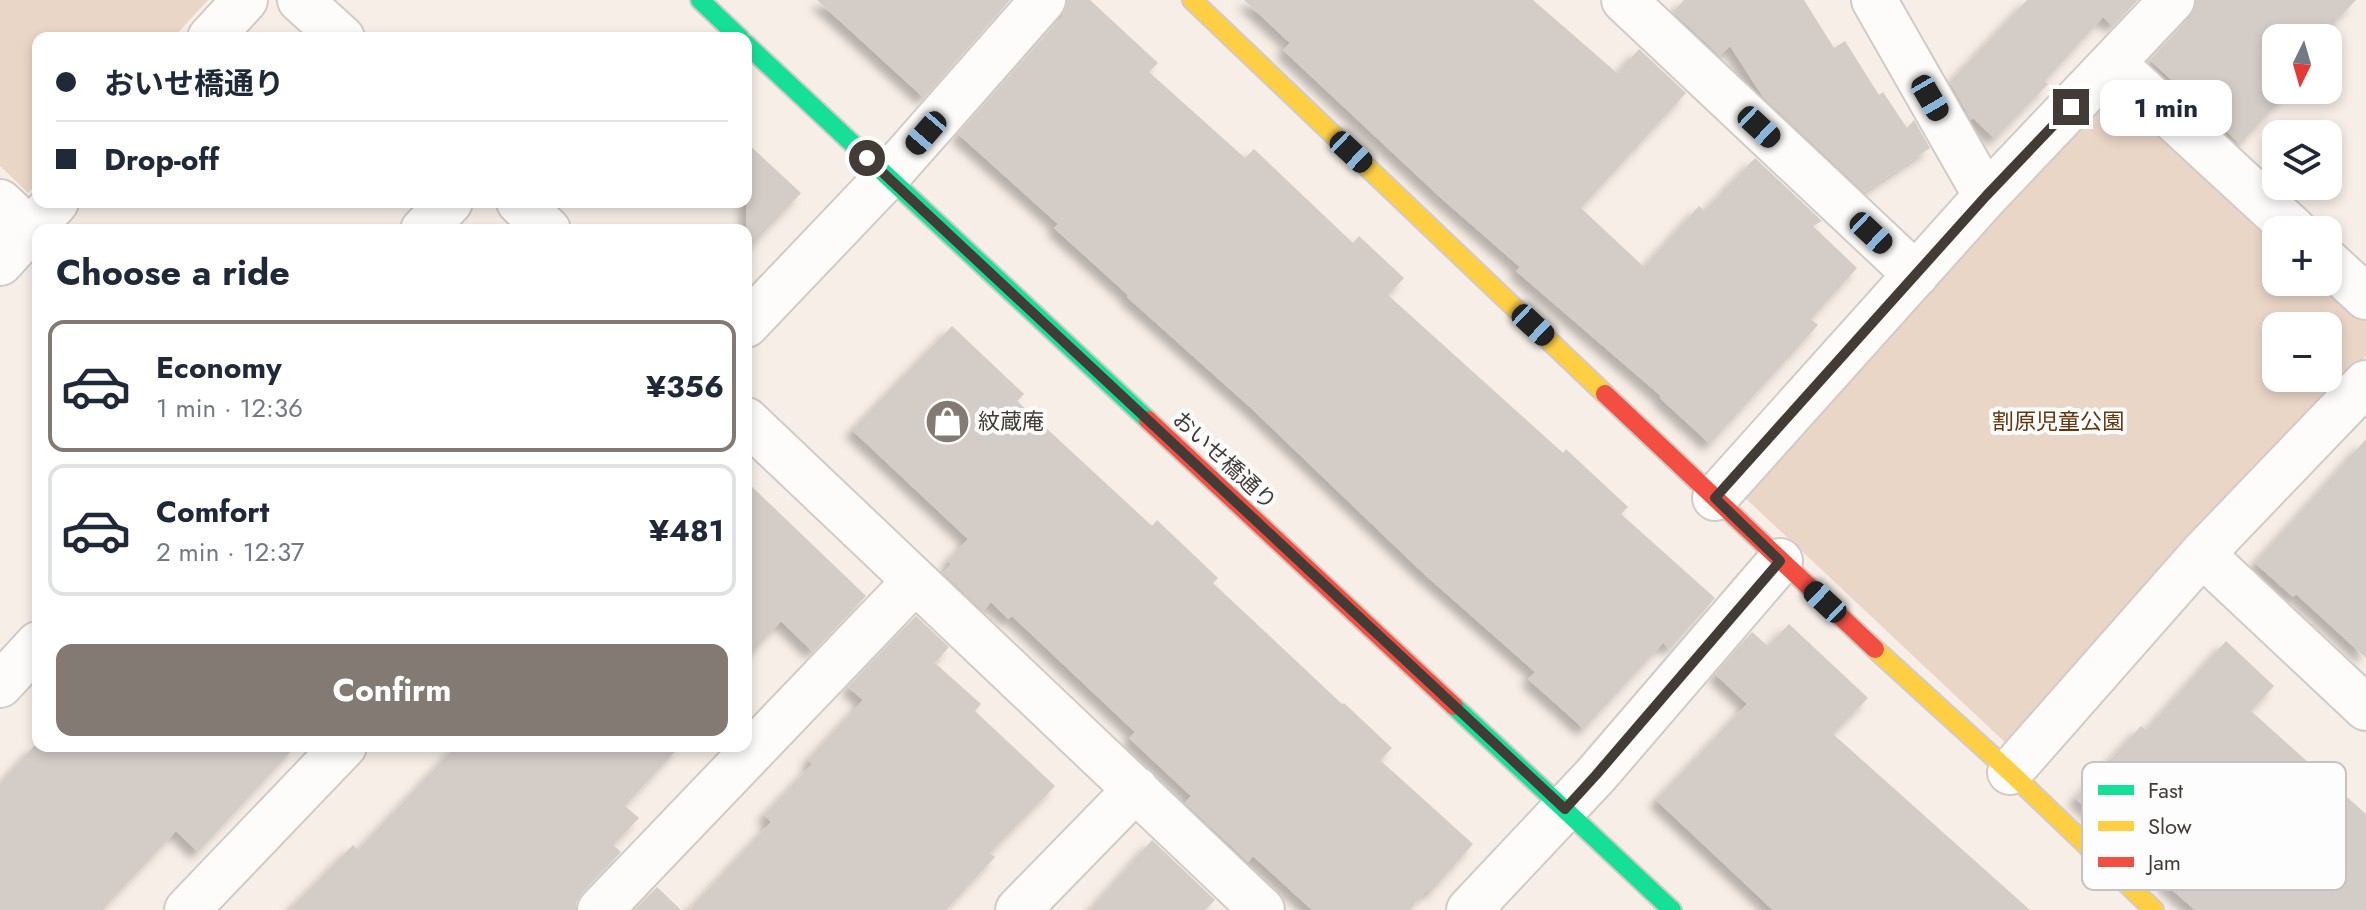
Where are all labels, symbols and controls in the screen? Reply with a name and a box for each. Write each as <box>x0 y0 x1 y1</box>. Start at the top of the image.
north arrow <box>2262 24 2342 104</box>
map controls <box>2262 24 2342 392</box>
text: おいせ橋通り <box>104 62 284 105</box>
car <box>1908 71 1952 125</box>
callout: 1 min <box>2099 79 2231 135</box>
route end <box>2053 89 2089 125</box>
text: 1 min <box>2134 89 2198 127</box>
car <box>1733 102 1785 152</box>
car <box>901 107 951 159</box>
button: layers <box>2262 120 2342 200</box>
car <box>1325 127 1377 177</box>
text: Drop-off <box>104 138 219 181</box>
route start <box>849 140 885 176</box>
car <box>1845 208 1897 258</box>
button: + <box>2262 216 2342 296</box>
text: Choose a ride <box>56 246 290 298</box>
car <box>1507 300 1559 350</box>
button: − <box>2262 312 2342 392</box>
text: Economy <box>156 346 282 389</box>
icon: car <box>60 350 132 422</box>
text: ¥356 <box>646 365 724 408</box>
text: 1 min · 12:36 <box>156 389 303 427</box>
shop icon: 紋蔵庵 <box>923 397 971 445</box>
street label: おいせ橋通り <box>1166 403 1284 517</box>
place label: 紋蔵庵 <box>978 405 1044 437</box>
park label: 割原児童公園 <box>1992 405 2124 437</box>
text: Comfort <box>156 490 269 533</box>
icon: car <box>60 494 132 566</box>
text: ¥481 <box>649 509 724 552</box>
text: 2 min · 12:37 <box>156 533 304 571</box>
car <box>1799 577 1851 627</box>
button: Confirm <box>56 644 728 736</box>
legend <box>2082 762 2346 890</box>
text: Fast <box>2148 774 2184 806</box>
text: Slow <box>2148 810 2192 842</box>
text: Jam <box>2145 846 2181 878</box>

